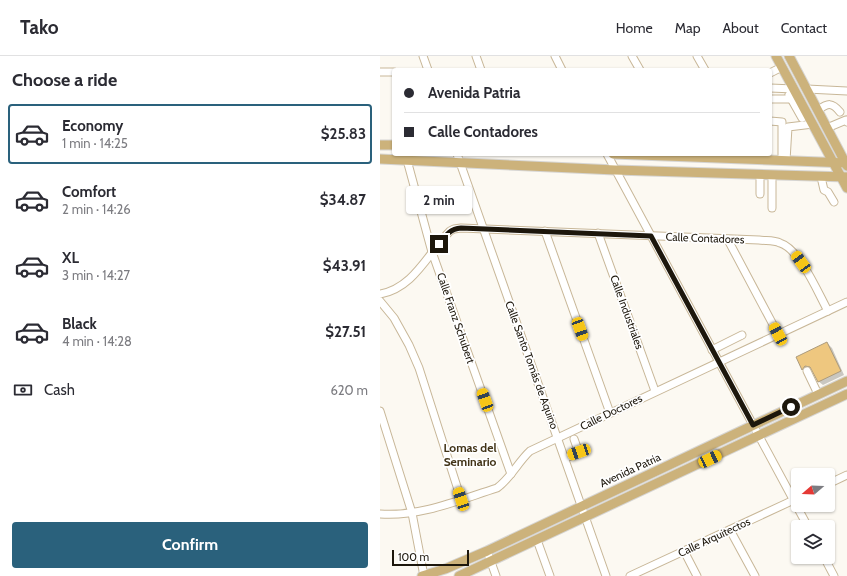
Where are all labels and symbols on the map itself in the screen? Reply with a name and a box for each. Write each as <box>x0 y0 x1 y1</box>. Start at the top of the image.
callout: 2 min <box>406 186 472 214</box>
street label: Calle Contadores <box>665 230 745 246</box>
route end <box>430 235 448 253</box>
car <box>789 249 813 275</box>
street label: Calle Franz Schubert <box>434 271 478 366</box>
street label: Calle Industriales <box>607 273 647 352</box>
street label: Calle Santo Tomás de Aquino <box>502 299 562 431</box>
car <box>570 316 590 342</box>
car <box>767 321 789 347</box>
car <box>475 387 495 413</box>
street label: Calle Doctores <box>578 391 645 433</box>
route start <box>782 398 800 416</box>
district label: Lomas del Seminario <box>443 440 497 469</box>
car <box>566 442 592 462</box>
car <box>697 448 723 470</box>
street label: Avenida Patria <box>597 449 663 490</box>
north arrow <box>791 468 835 512</box>
car <box>452 486 470 512</box>
street label: Calle Arquitectos <box>676 514 753 560</box>
scale bar <box>392 548 469 567</box>

